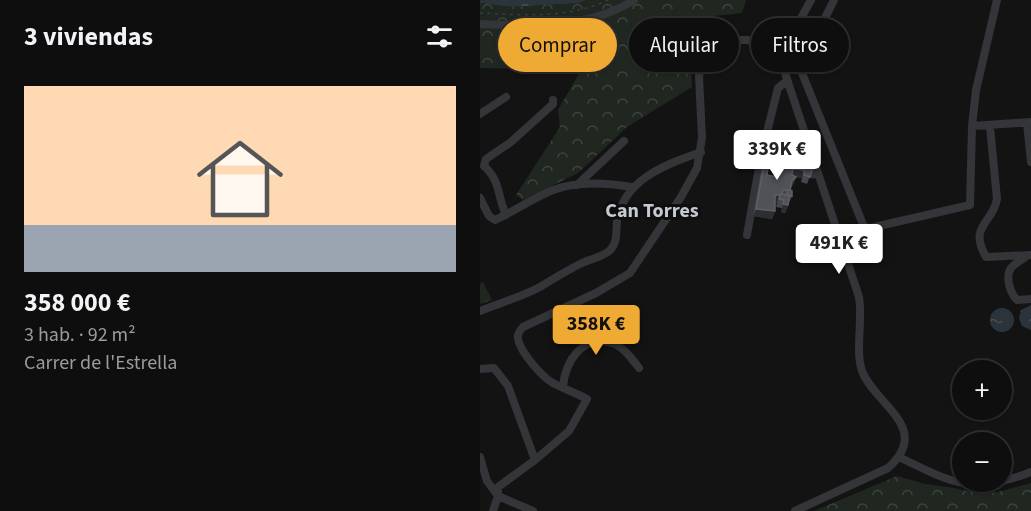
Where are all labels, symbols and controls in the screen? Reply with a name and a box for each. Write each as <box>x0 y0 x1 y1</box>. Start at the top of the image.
text: 3 viviendas <box>24 18 153 55</box>
chip: Comprar <box>498 18 617 72</box>
chip: Alquilar <box>629 18 739 72</box>
chip: Filtros <box>751 18 849 72</box>
icon: filters <box>423 20 456 53</box>
icon: home <box>186 125 294 233</box>
pin: 339K € <box>728 130 826 181</box>
text: 339K € <box>748 135 806 163</box>
district label: Can Torres <box>605 197 699 225</box>
pin: 491K € <box>790 224 888 275</box>
text: 491K € <box>810 229 868 257</box>
text: 358 000 € <box>24 284 131 321</box>
pin: 358K € <box>547 305 645 356</box>
text: 358K € <box>567 310 625 338</box>
text: 3 hab. · 92 m² <box>24 321 136 349</box>
text: Carrer de l'Estrella <box>24 349 177 377</box>
map controls <box>952 360 1012 492</box>
button: + <box>952 360 1012 420</box>
button: − <box>952 432 1012 492</box>

